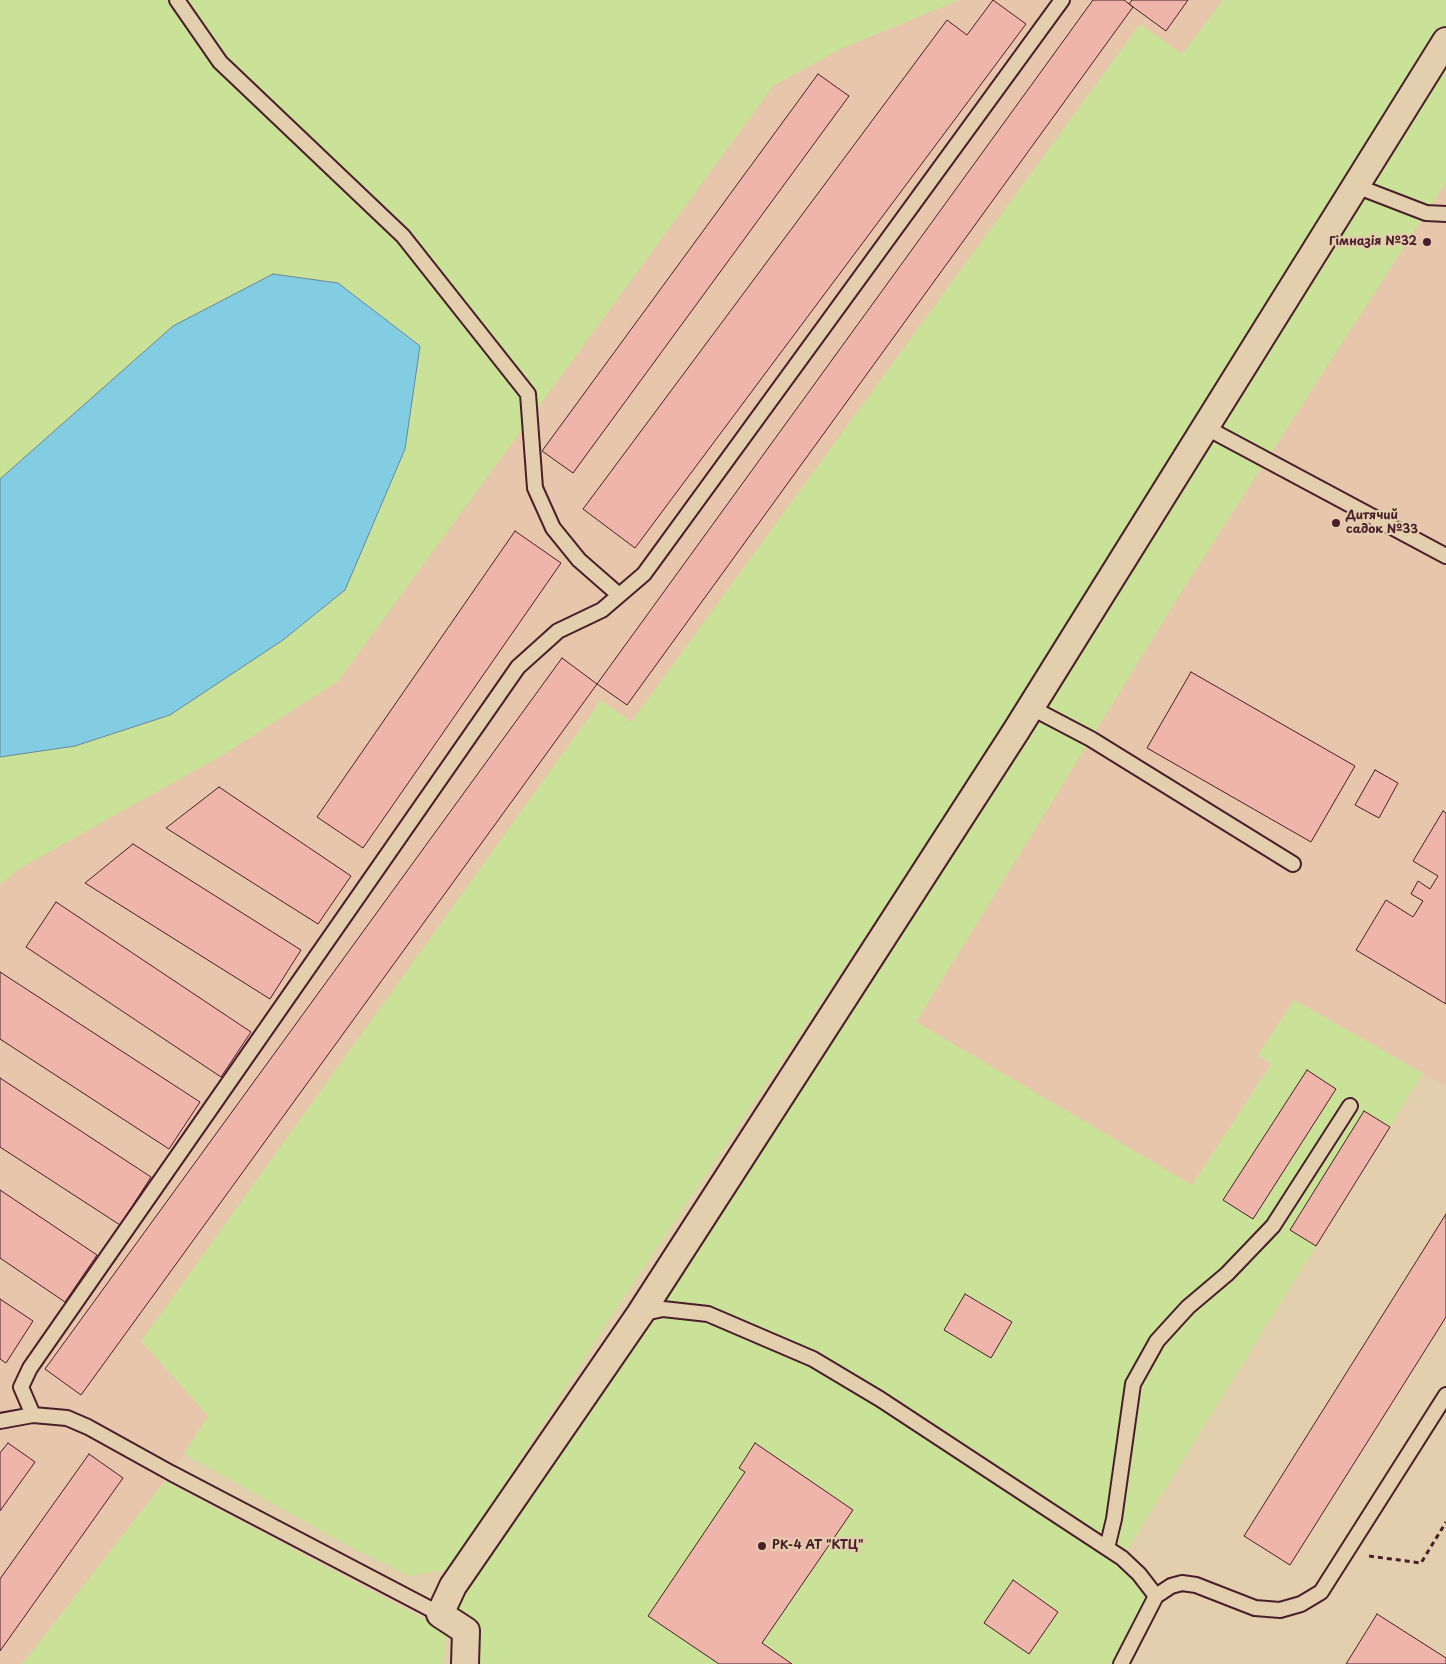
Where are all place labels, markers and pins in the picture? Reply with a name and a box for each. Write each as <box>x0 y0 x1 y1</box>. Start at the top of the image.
place label: Гімназія №32 <box>1329 235 1417 249</box>
marker: Гімназія №32 <box>1421 236 1433 248</box>
place label: Дитячий садок №33 <box>1346 509 1418 537</box>
marker: Дитячий садок №33 <box>1330 517 1342 529</box>
place label: РК-4 АТ "КТЦ" <box>772 1539 864 1553</box>
marker: РК-4 АТ "КТЦ" <box>756 1540 768 1552</box>

